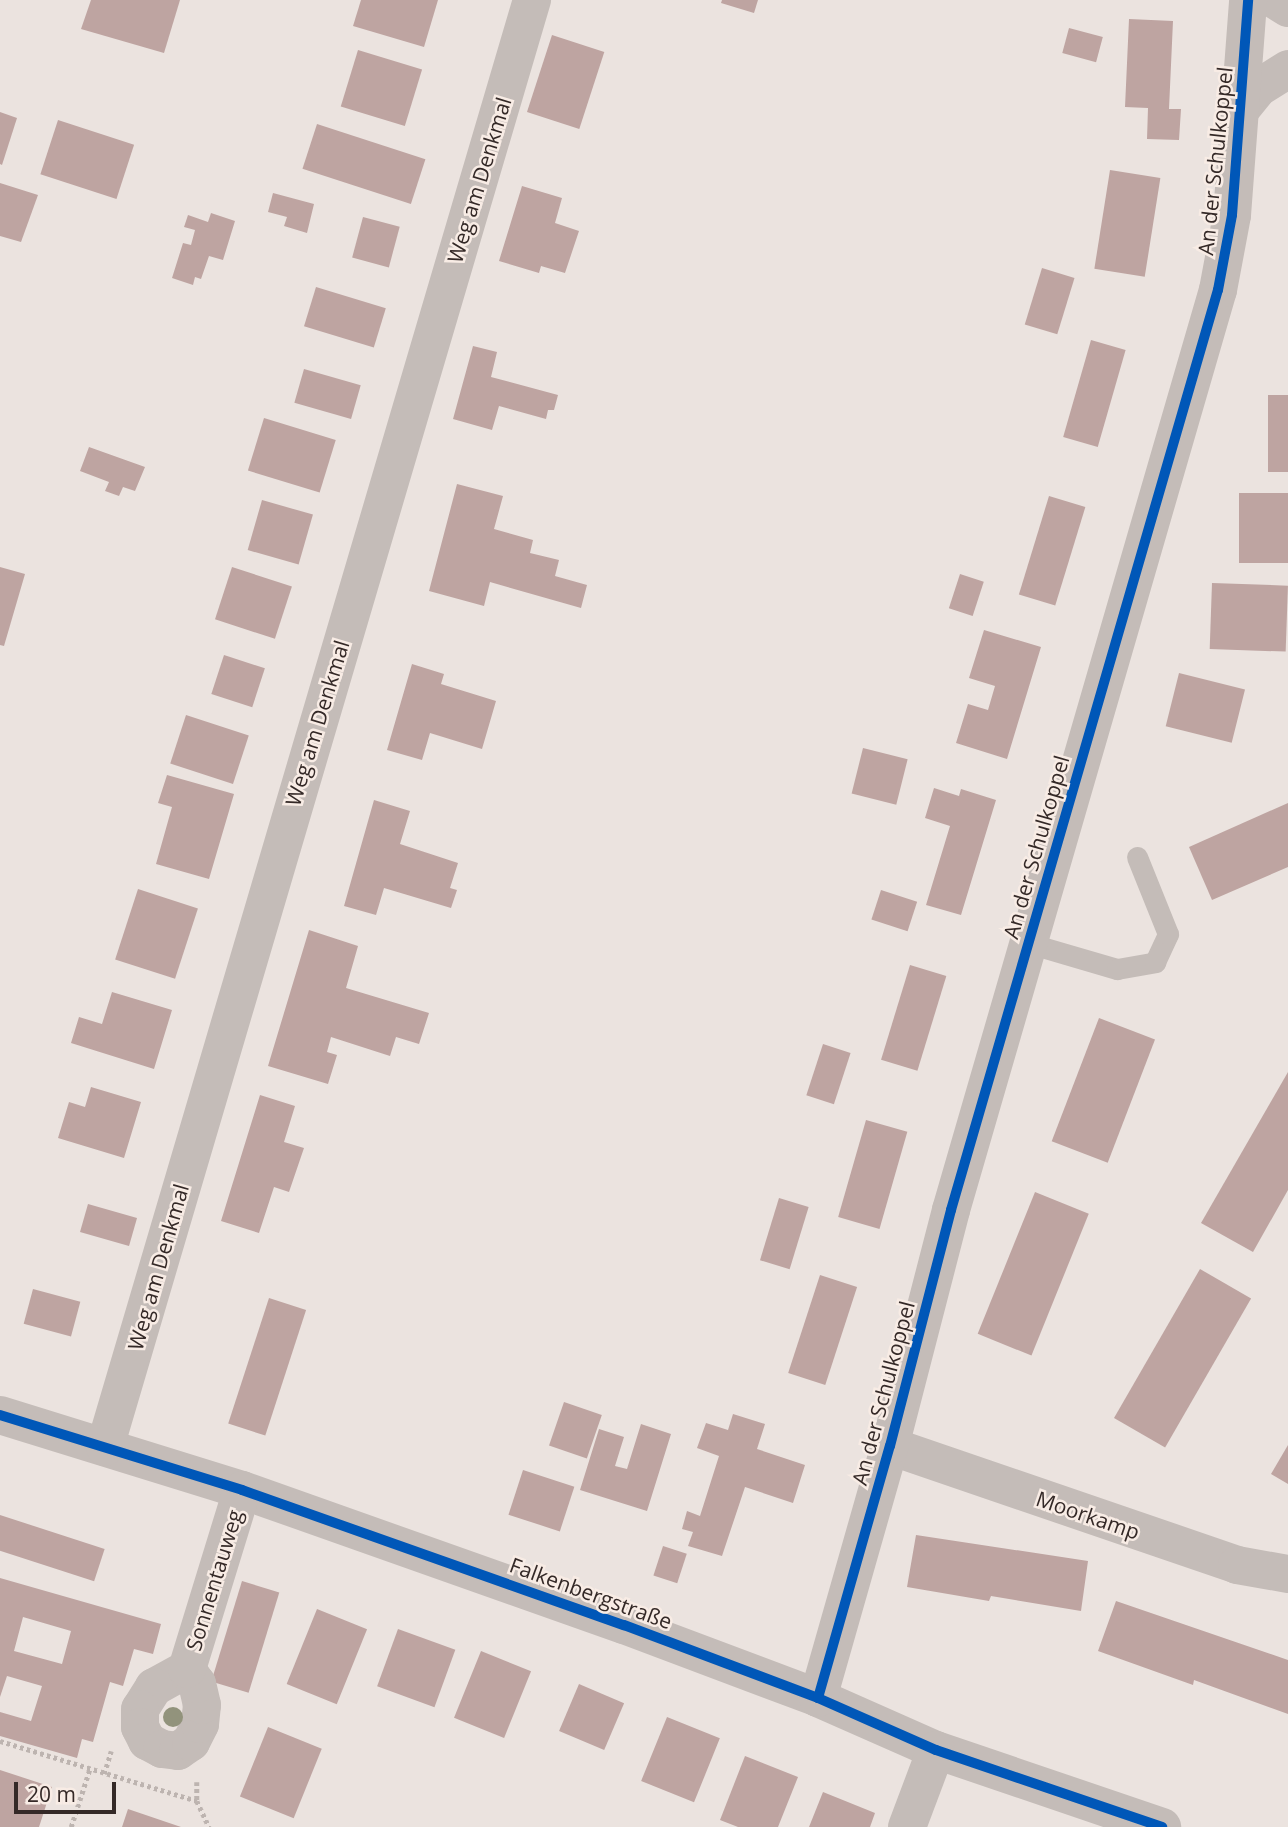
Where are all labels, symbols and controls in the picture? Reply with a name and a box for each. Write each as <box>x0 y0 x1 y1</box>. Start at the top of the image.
street label: An der Schulkoppel <box>1193 66 1237 256</box>
street label: Weg am Denkmal <box>442 94 516 266</box>
street label: Weg am Denkmal <box>280 637 354 809</box>
street label: An der Schulkoppel <box>998 753 1074 941</box>
street label: Weg am Denkmal <box>122 1181 194 1353</box>
street label: An der Schulkoppel <box>846 1298 920 1488</box>
street label: Moorkamp <box>1033 1486 1143 1544</box>
street label: Sonnentauweg <box>181 1506 247 1654</box>
street label: Falkenbergstraße <box>506 1552 676 1634</box>
scale bar <box>18 1768 119 1812</box>
text: 20 m <box>27 1780 76 1808</box>

